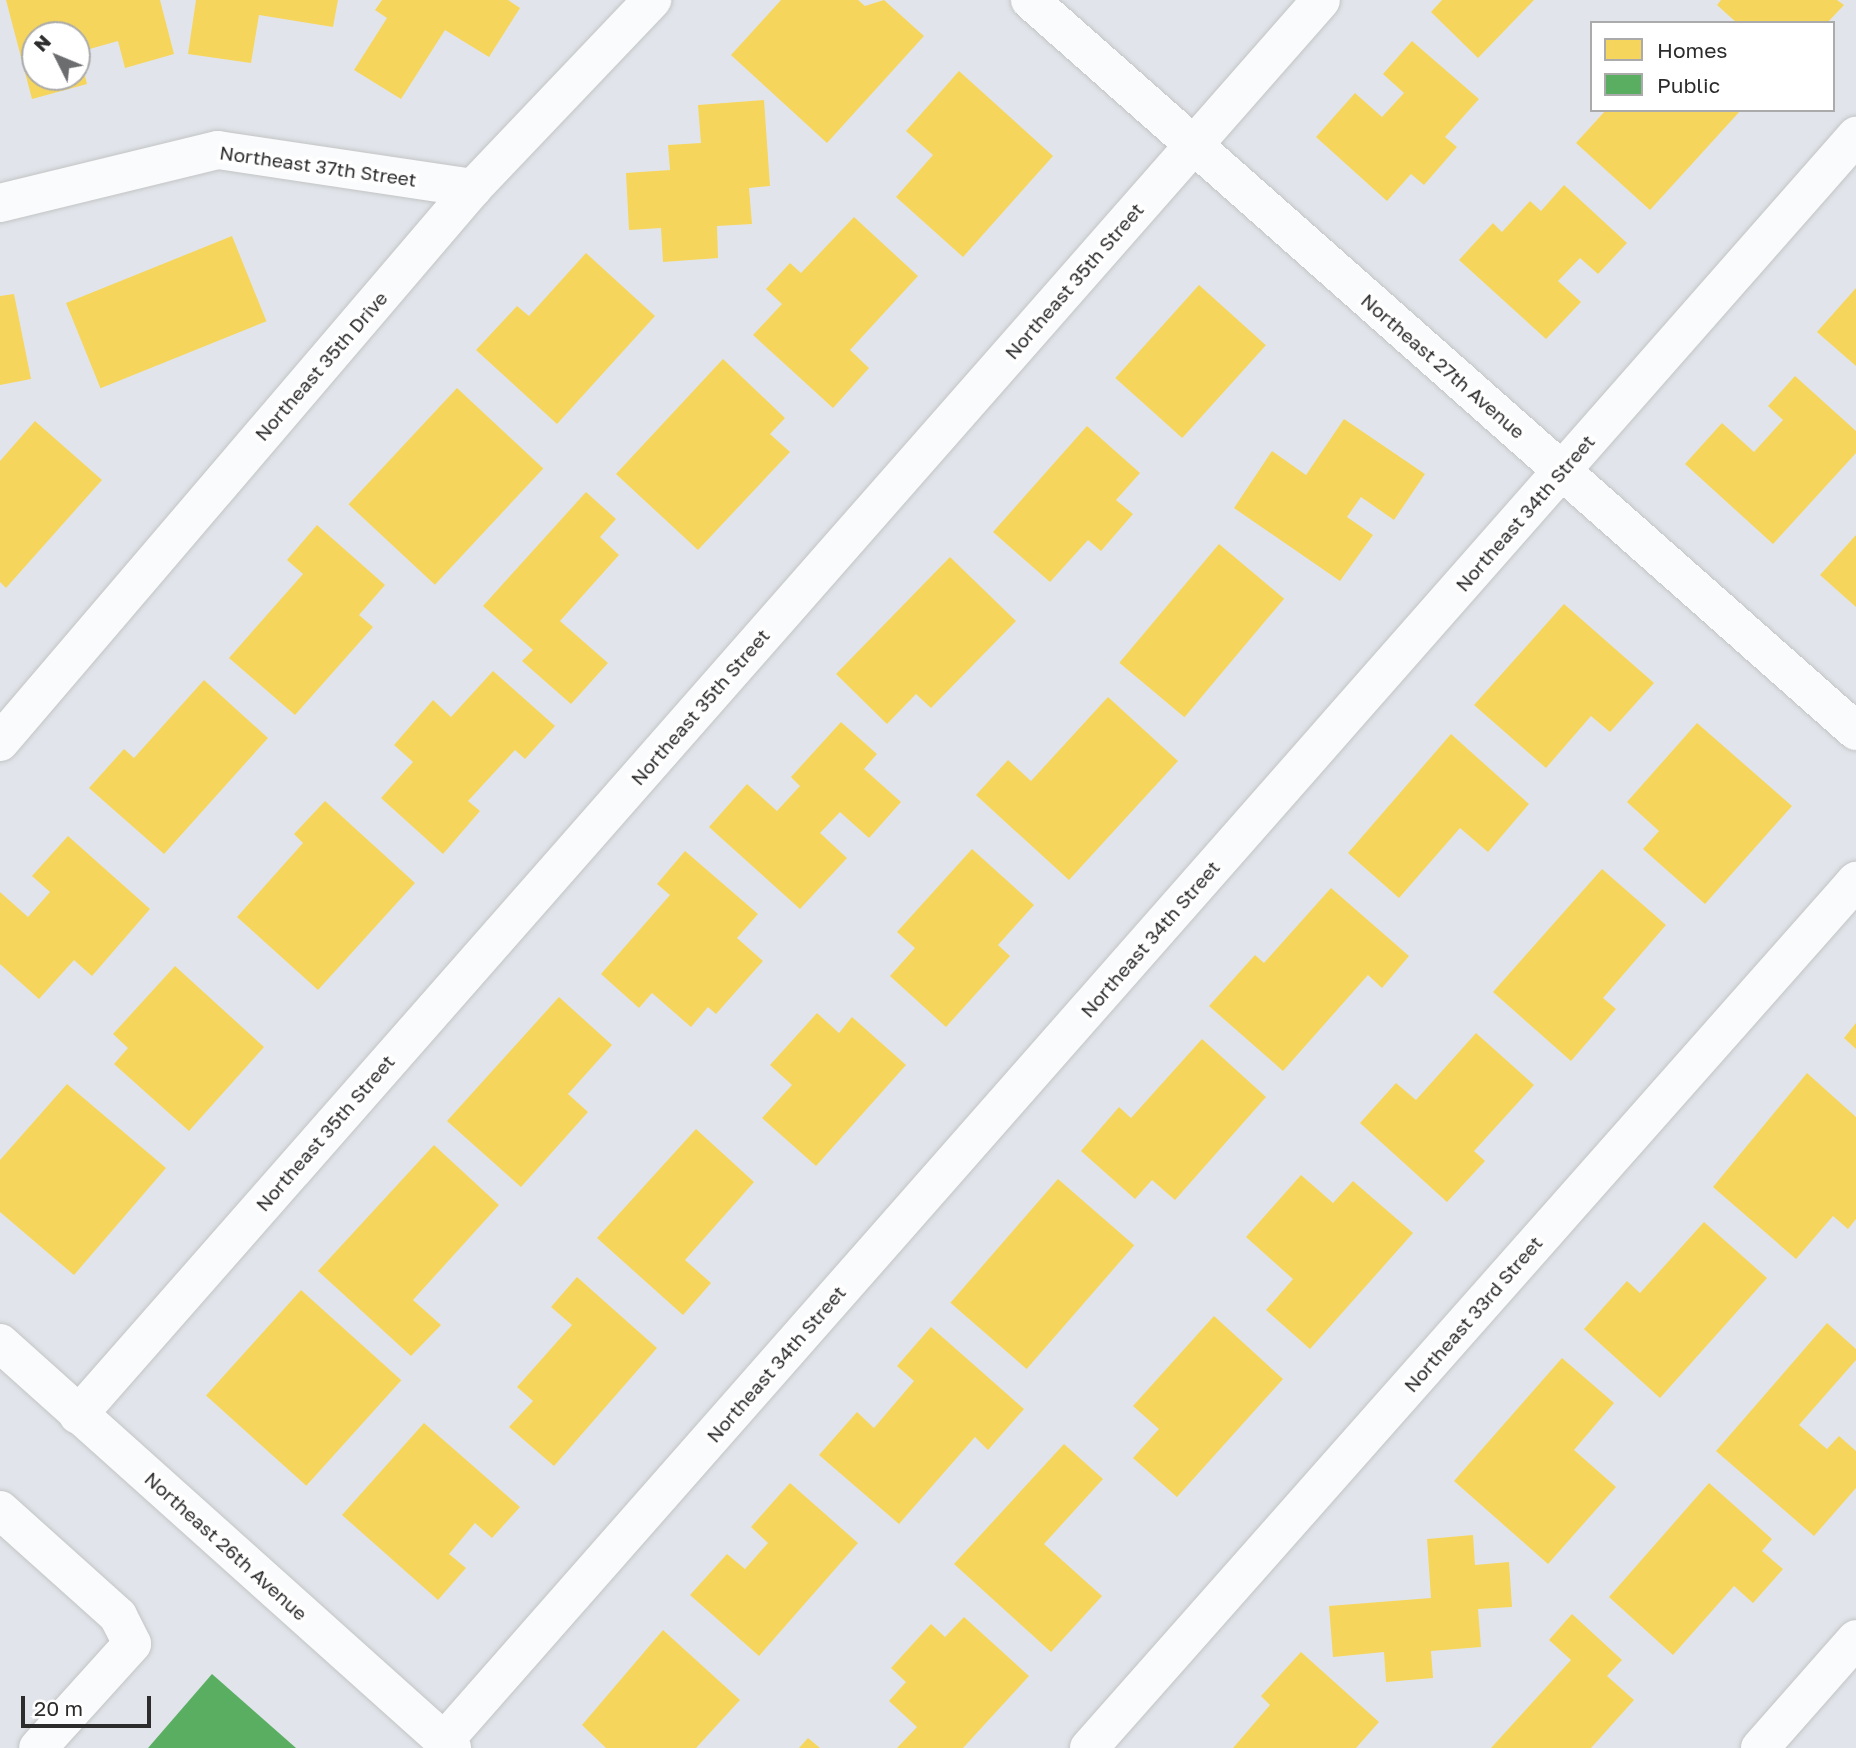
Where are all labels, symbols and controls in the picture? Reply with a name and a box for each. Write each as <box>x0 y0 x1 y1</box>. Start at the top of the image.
north arrow <box>21 21 91 91</box>
legend <box>1590 21 1835 112</box>
text: N <box>28 30 55 56</box>
text: Homes <box>1657 37 1727 63</box>
text: Public <box>1657 72 1720 98</box>
street label: Northeast 37th Street <box>218 141 418 191</box>
street label: Northeast 35th Street <box>1000 198 1148 364</box>
street label: Northeast 35th Drive <box>250 287 392 445</box>
street label: Northeast 27th Avenue <box>1357 289 1529 443</box>
street label: Northeast 34th Street <box>1451 430 1599 596</box>
street label: Northeast 35th Street <box>626 624 774 790</box>
street label: Northeast 34th Street <box>1076 856 1224 1022</box>
street label: Northeast 35th Street <box>251 1050 399 1216</box>
street label: Northeast 33rd Street <box>1399 1231 1547 1397</box>
street label: Northeast 34th Street <box>702 1281 850 1447</box>
street label: Northeast 26th Avenue <box>140 1467 312 1625</box>
scale bar <box>24 1682 154 1726</box>
text: 20 m <box>34 1695 83 1721</box>

